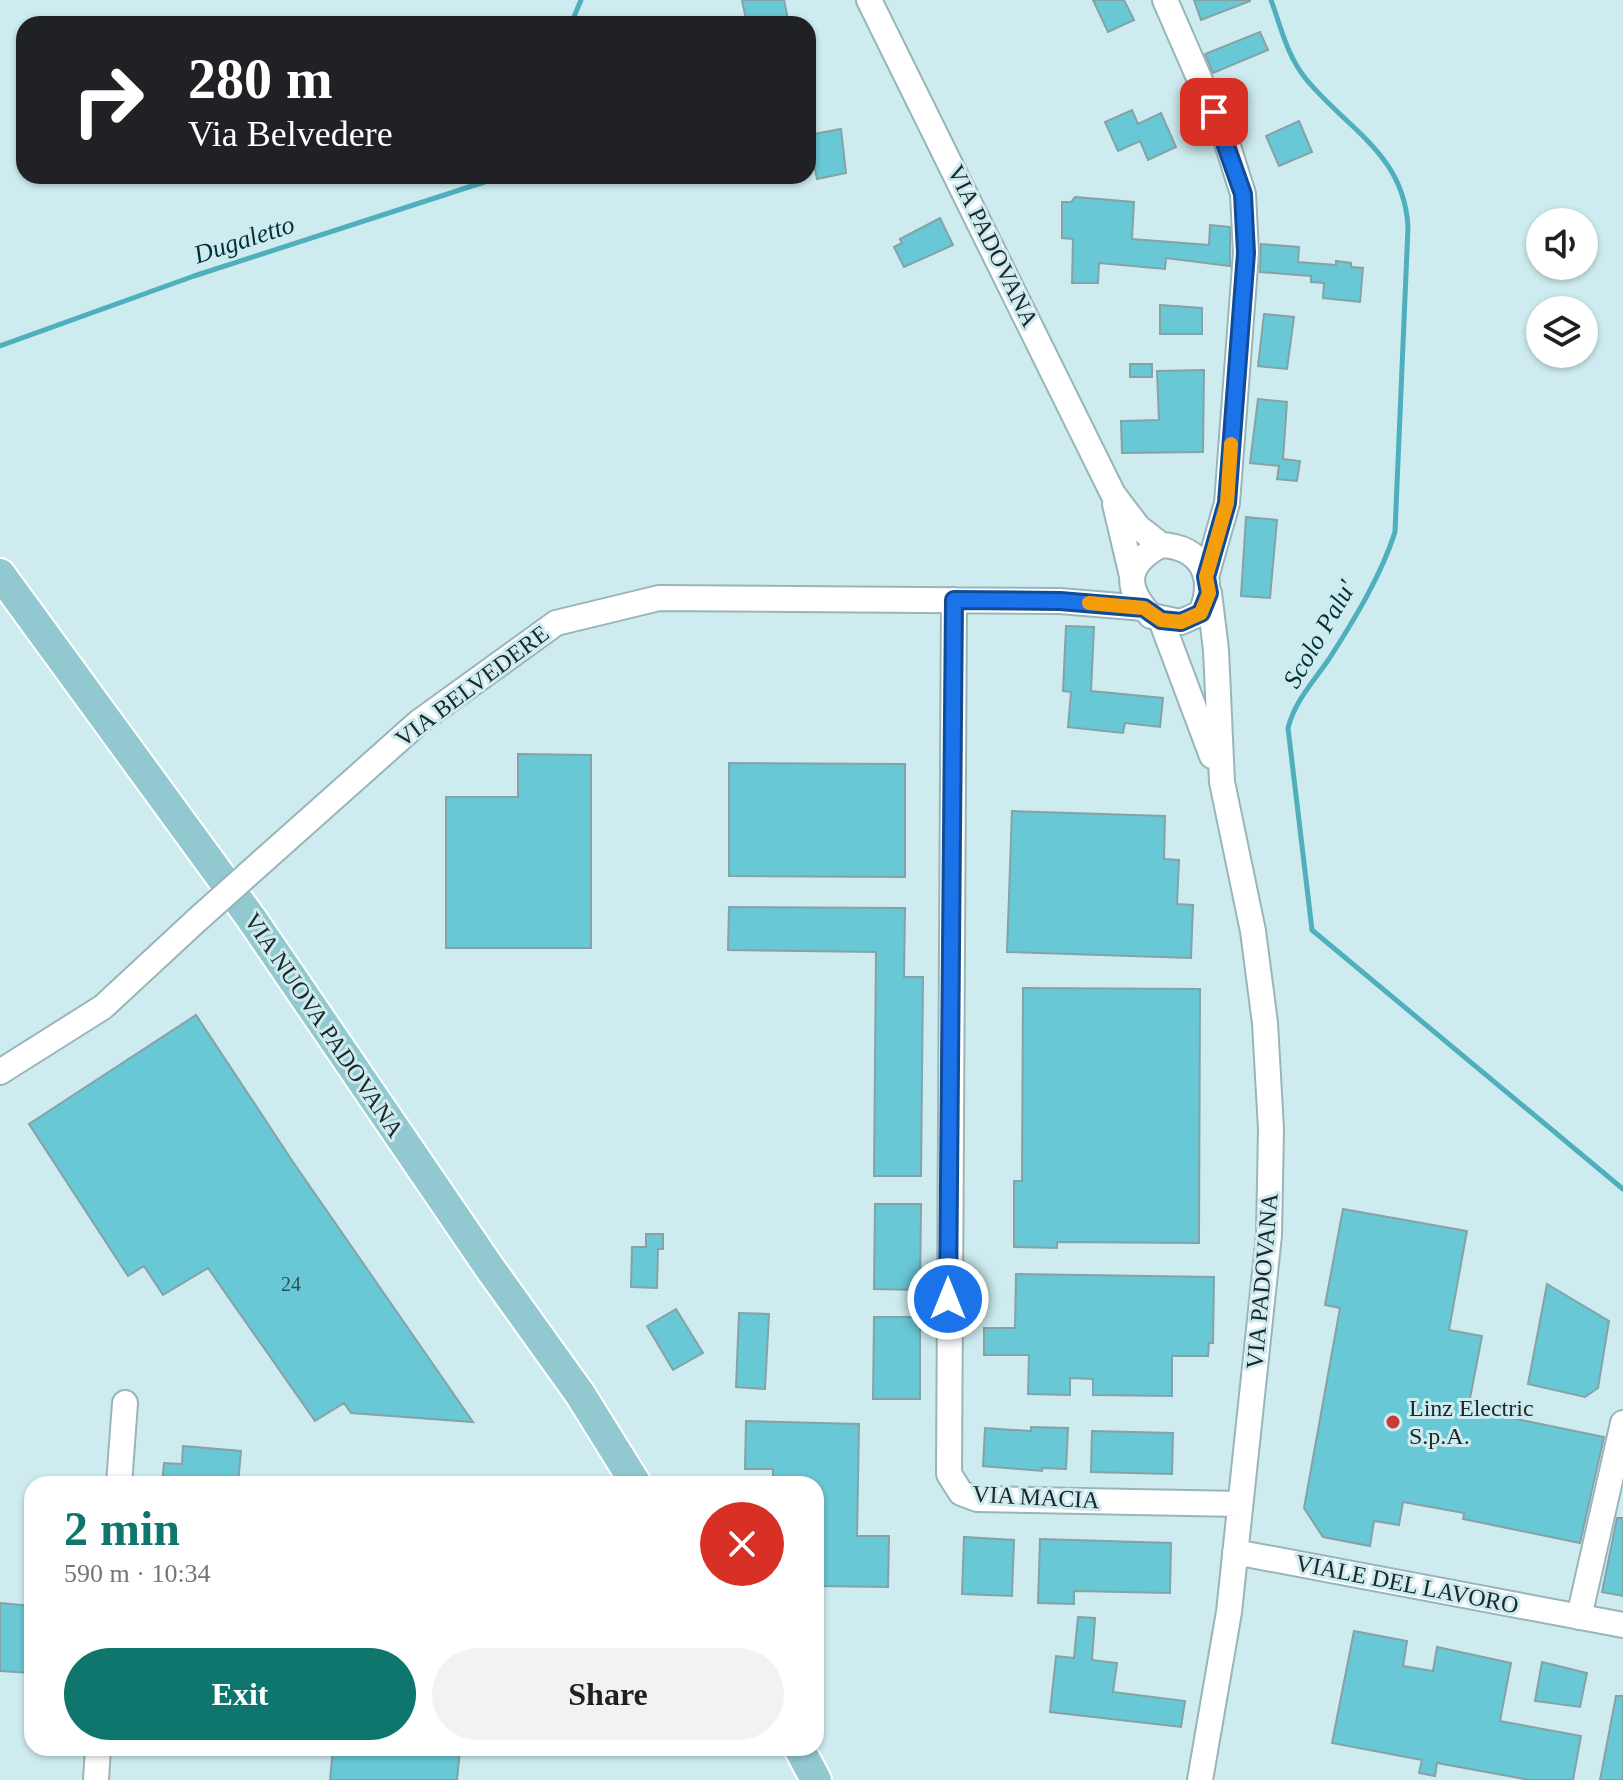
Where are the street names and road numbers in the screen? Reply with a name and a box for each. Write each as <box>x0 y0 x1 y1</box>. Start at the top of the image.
street label: VIA PADOVANA <box>943 161 1044 332</box>
street label: VIA BELVEDERE <box>390 620 554 752</box>
street label: VIA NUOVA PADOVANA <box>239 908 409 1143</box>
street label: VIA PADOVANA <box>1241 1191 1283 1370</box>
street label: VIA MACIA <box>972 1481 1101 1513</box>
street label: VIALE DEL LAVORO <box>1293 1550 1521 1618</box>

